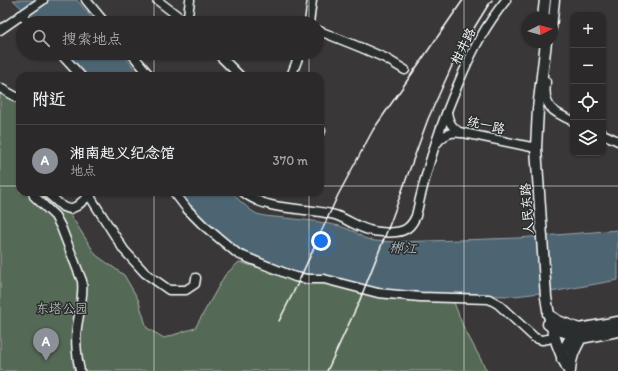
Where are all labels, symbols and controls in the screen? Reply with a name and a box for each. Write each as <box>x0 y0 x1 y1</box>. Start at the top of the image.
north arrow <box>522 12 558 48</box>
map controls <box>570 12 606 156</box>
button: + <box>570 12 606 48</box>
search box <box>16 16 324 60</box>
street label: 柑井路 <box>447 25 479 67</box>
icon: search <box>30 27 52 49</box>
text: 搜索地点 <box>62 30 122 48</box>
button: − <box>570 48 606 84</box>
button: locate <box>570 84 606 120</box>
text: 附近 <box>32 89 66 109</box>
street label: 统一路 <box>465 113 507 137</box>
button: layers <box>570 120 606 156</box>
text: 湘南起义纪念馆 <box>70 144 175 162</box>
text: A <box>41 153 49 168</box>
text: 370 m <box>273 153 308 168</box>
text: 地点 <box>70 163 96 178</box>
street label: 人民东路 <box>518 183 536 235</box>
your location <box>311 231 331 251</box>
water label: 郴江 <box>388 239 419 258</box>
park label: 东塔公园 <box>36 301 88 316</box>
pin: A <box>33 328 59 361</box>

